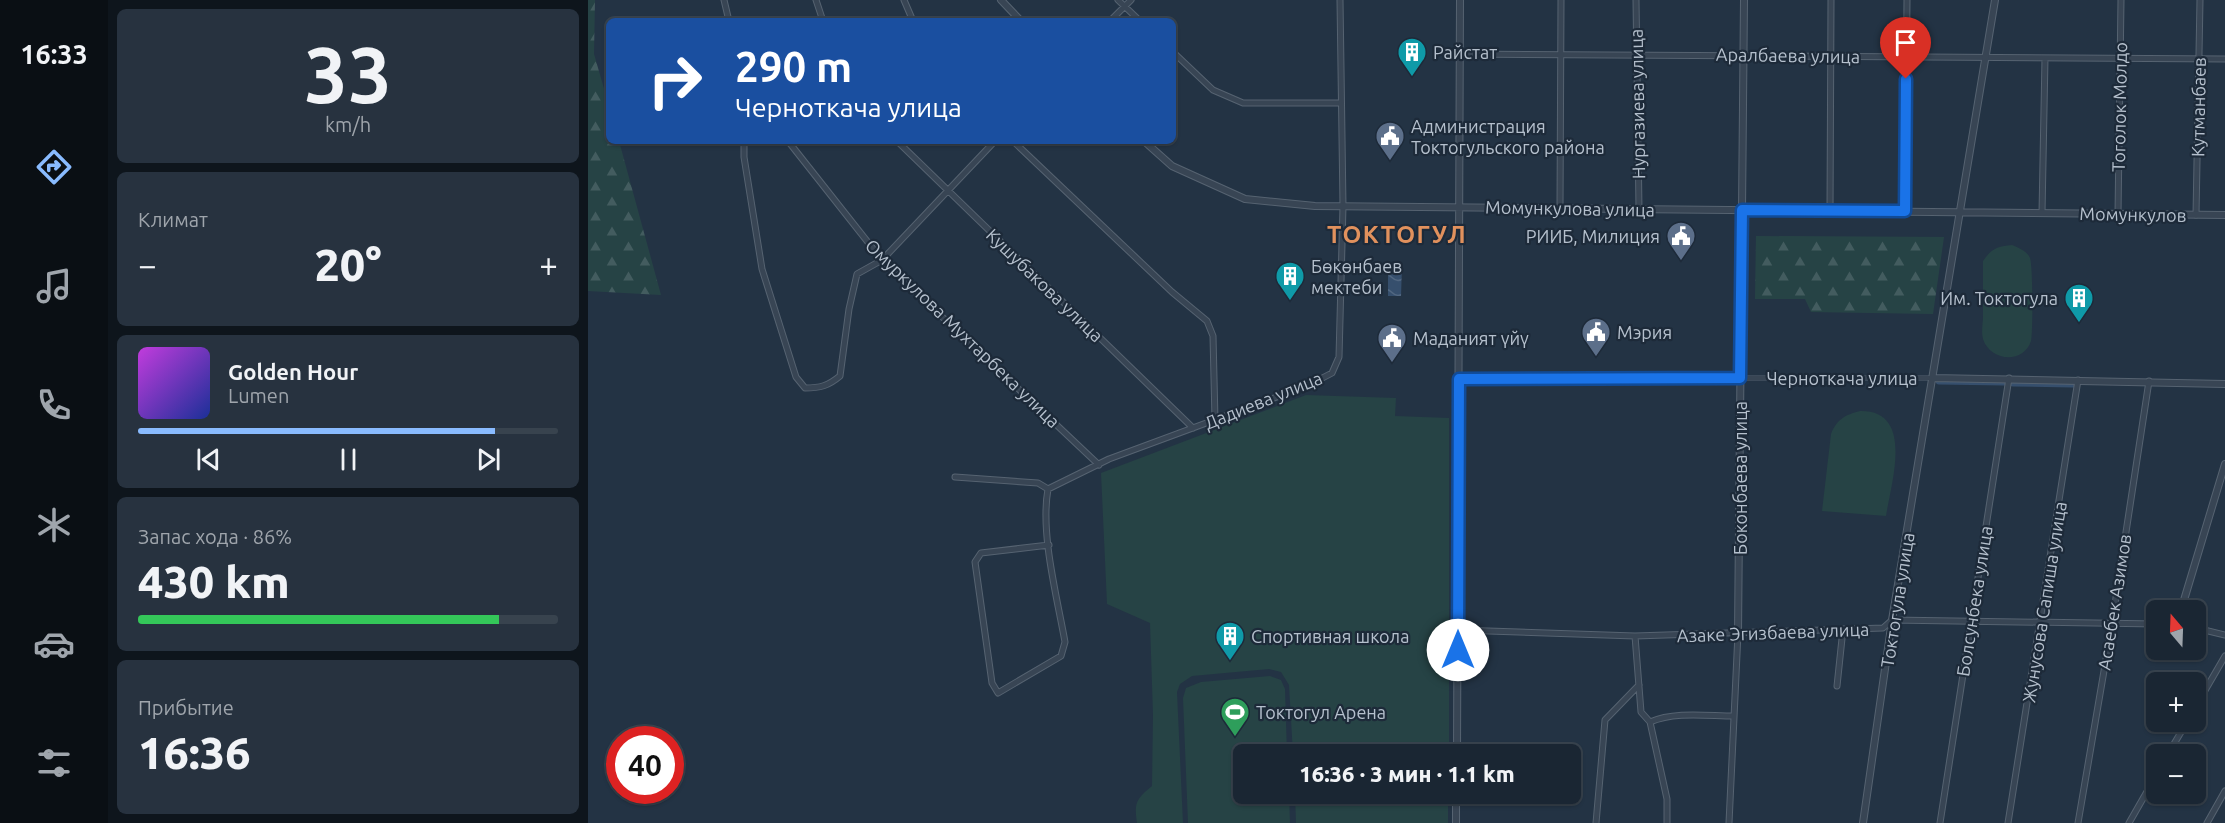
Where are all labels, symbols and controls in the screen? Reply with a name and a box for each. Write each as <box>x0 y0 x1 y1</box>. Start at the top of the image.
pin <box>1880 17 1931 79</box>
icon: arrive <box>1889 26 1922 59</box>
street label: Нургазиева улица <box>1626 29 1648 179</box>
text: 33 <box>304 30 392 118</box>
building icon: Райстат <box>1396 36 1428 78</box>
text: 16:33 <box>20 39 88 69</box>
icon: right <box>636 42 714 120</box>
place label: Райстат <box>1433 42 1497 62</box>
street label: Тоголок Молдо <box>2108 42 2130 172</box>
text: 290 m <box>735 43 852 90</box>
street label: Аралбаева улица <box>1716 44 1860 66</box>
street label: Кутманбаев <box>2187 57 2209 157</box>
text: Черноткача улица <box>735 92 962 122</box>
text: km/h <box>325 113 371 136</box>
place label: Администрация Токтогульского района <box>1411 116 1605 157</box>
public building icon: Администрация Токтогульского района <box>1374 120 1406 162</box>
icon: directions <box>33 146 75 188</box>
street label: Момункулова улица <box>1485 197 1655 219</box>
street label: Момункулов <box>2079 203 2187 225</box>
text: Климат <box>138 208 208 231</box>
public building icon: РИИБ, Милиция <box>1665 220 1697 262</box>
district label: ТОКТОГУЛ <box>1327 221 1467 248</box>
street label: Кушубакова улица <box>983 224 1107 346</box>
place label: РИИБ, Милиция <box>1526 226 1660 246</box>
street label: Омуркулова Мухтарбека улица <box>862 235 1064 431</box>
text: 20° <box>314 239 382 290</box>
text: − <box>138 246 157 283</box>
text: + <box>539 246 558 283</box>
place label: Бөкөнбаев мектеби <box>1311 256 1402 297</box>
building icon: Бөкөнбаев мектеби <box>1274 260 1306 302</box>
icon: music <box>33 265 75 307</box>
building icon: Им. Токтогула <box>2063 282 2095 324</box>
place label: Им. Токтогула <box>1940 288 2058 308</box>
public building icon: Мэрия <box>1580 316 1612 358</box>
public building icon: Маданият үйү <box>1376 322 1408 364</box>
place label: Мэрия <box>1617 322 1672 342</box>
place label: Маданият үйү <box>1413 328 1529 348</box>
text: Golden Hour <box>228 359 358 384</box>
street label: Дадиева улица <box>1201 367 1325 433</box>
street label: Черноткача улица <box>1766 368 1918 388</box>
icon: phone <box>33 384 75 426</box>
text: Lumen <box>228 384 289 407</box>
street label: Боконбаева улица <box>1730 401 1750 555</box>
icon: previous <box>192 443 225 476</box>
icon: pause <box>332 443 365 476</box>
icon: next <box>472 443 505 476</box>
street label: Жунусова Сапиша улица <box>2018 500 2070 704</box>
icon: climate <box>33 504 75 546</box>
street label: Болсунбека улица <box>1952 524 1996 678</box>
text: Запас хода · 86% <box>138 525 292 548</box>
street label: Токтогула улица <box>1876 531 1918 669</box>
street label: Асаебек Азимов <box>2093 532 2135 672</box>
text: 430 km <box>138 556 290 607</box>
north arrow <box>2146 600 2206 660</box>
map controls <box>2146 600 2206 804</box>
position arrow <box>1426 618 1490 682</box>
street label: Азаке Эгизбаева улица <box>1676 619 1870 645</box>
building icon: Спортивная школа <box>1214 620 1246 662</box>
icon: car <box>33 623 75 665</box>
place label: Спортивная школа <box>1251 626 1409 646</box>
button: + <box>2146 672 2206 732</box>
text: Прибытие <box>138 696 234 719</box>
sports icon: Токтогул Арена <box>1219 696 1251 738</box>
place label: Токтогул Арена <box>1256 702 1386 722</box>
speed limit sign: 40 <box>606 726 684 804</box>
text: 16:36 <box>138 727 251 778</box>
icon: filters <box>33 742 75 784</box>
button: − <box>2146 744 2206 804</box>
text: 16:36 · 3 мин · 1.1 km <box>1299 761 1515 786</box>

